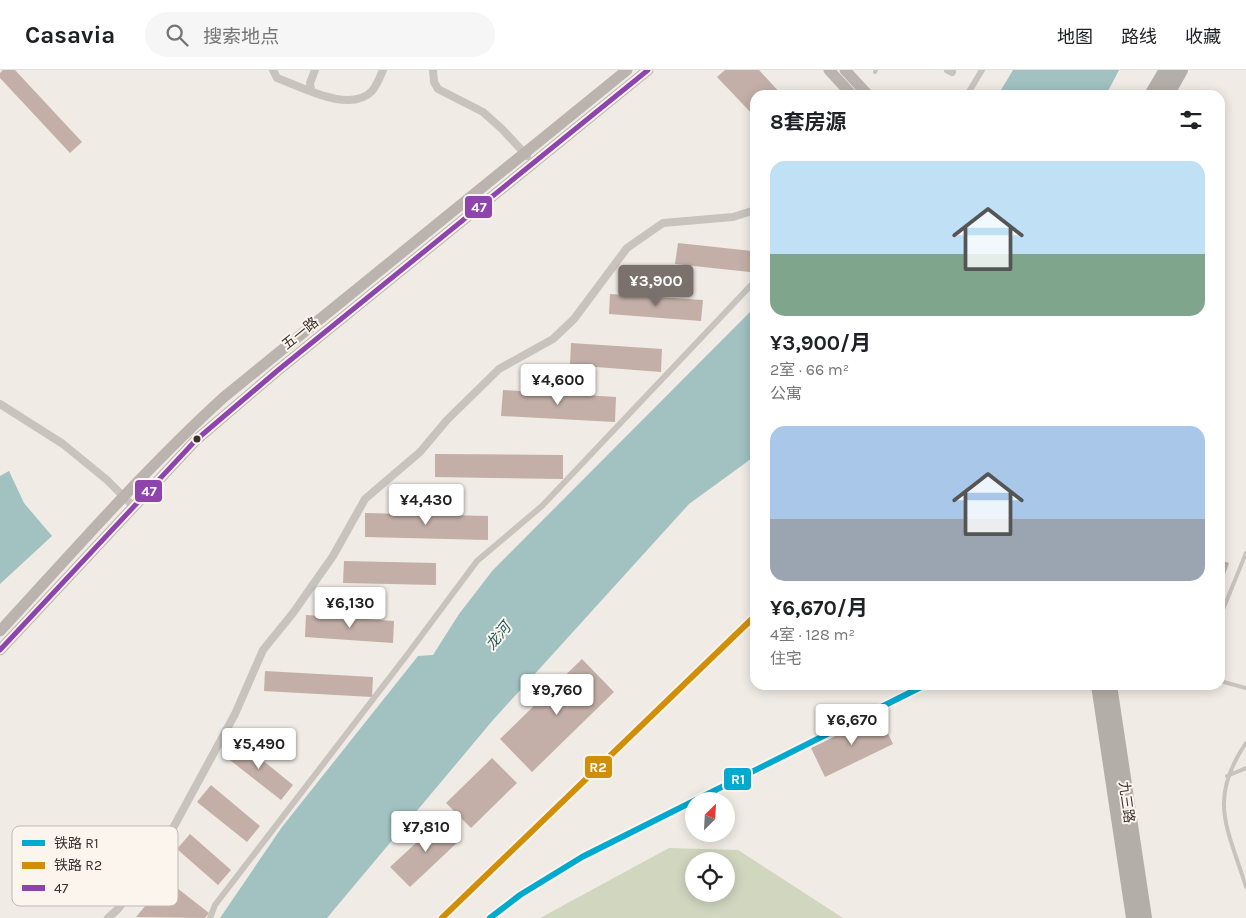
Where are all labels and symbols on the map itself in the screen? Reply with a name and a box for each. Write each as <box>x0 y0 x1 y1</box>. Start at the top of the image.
line badge: 47 <box>464 195 493 219</box>
text: 47 <box>471 199 487 216</box>
pin: ¥3,900 <box>615 264 697 307</box>
street label: 五一路 <box>279 314 322 353</box>
pin: ¥4,600 <box>517 364 599 406</box>
unlabelled marker <box>192 434 202 444</box>
line badge: 47 <box>134 479 163 503</box>
text: 47 <box>141 483 157 500</box>
pin: ¥4,430 <box>385 484 467 526</box>
pin: ¥6,130 <box>309 586 391 629</box>
water label: 龙河 <box>482 616 516 653</box>
pin: ¥9,760 <box>516 674 598 716</box>
pin: ¥6,670 <box>811 704 893 746</box>
pin: ¥5,490 <box>218 728 300 770</box>
line badge: R2 <box>584 755 613 779</box>
text: R2 <box>589 759 607 776</box>
line badge: R1 <box>723 767 752 791</box>
text: R1 <box>731 771 745 788</box>
street label: 九三路 <box>1115 780 1138 824</box>
north arrow <box>685 792 735 842</box>
pin: ¥7,810 <box>385 810 467 853</box>
legend <box>12 826 178 906</box>
text: 铁路 R1 <box>54 835 99 852</box>
text: 铁路 R2 <box>54 857 102 874</box>
text: 47 <box>54 880 69 897</box>

